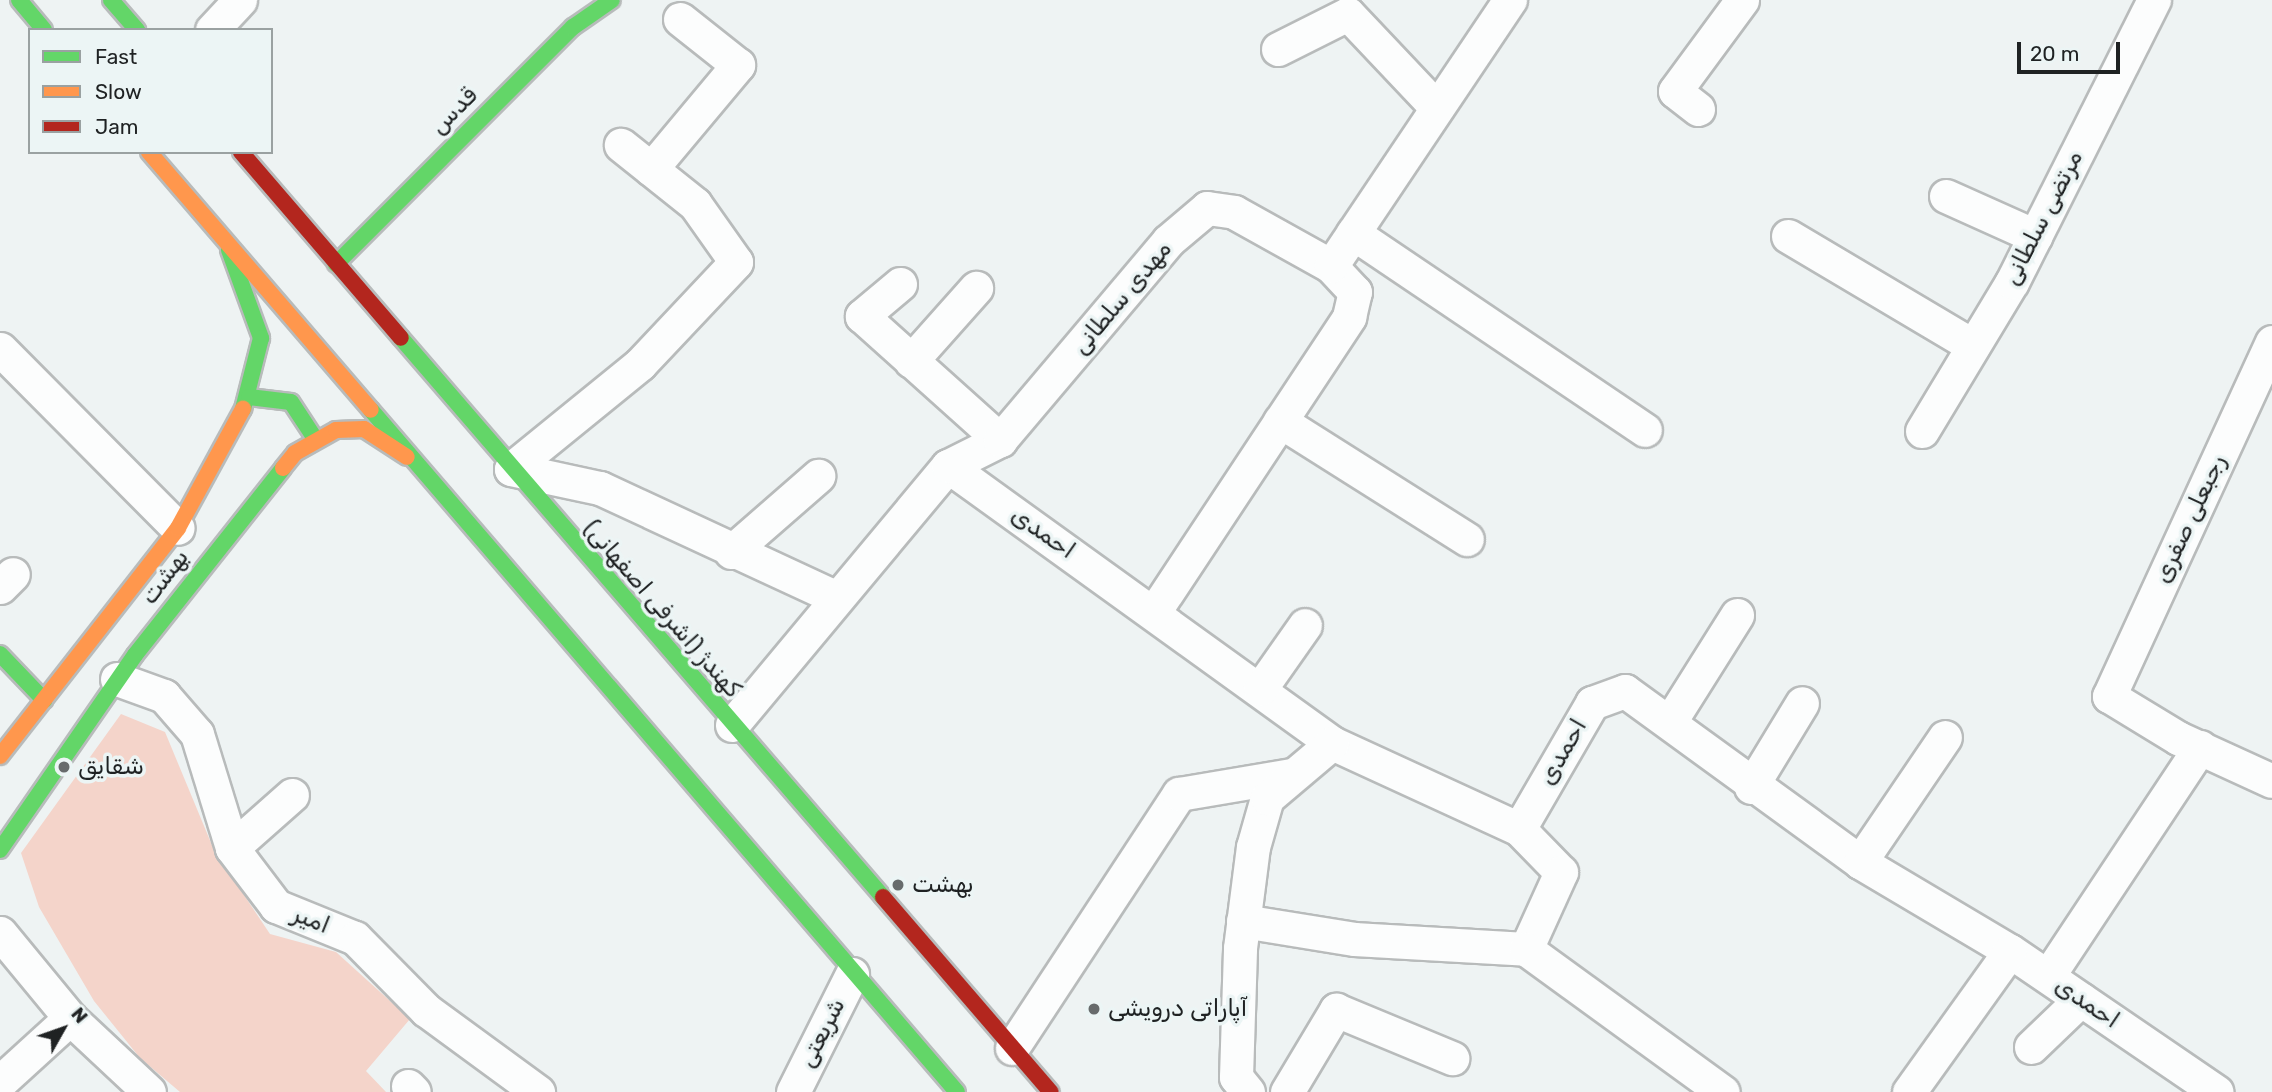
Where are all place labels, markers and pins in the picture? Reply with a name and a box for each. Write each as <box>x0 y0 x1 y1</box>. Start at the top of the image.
place label: شقایق <box>78 753 144 781</box>
marker: شقایق <box>56 759 72 775</box>
place label: بهشت <box>912 871 974 899</box>
marker: بهشت <box>890 877 906 893</box>
place label: آپاراتی درویشی <box>1108 995 1248 1023</box>
marker: آپاراتی درویشی <box>1086 1001 1102 1017</box>

